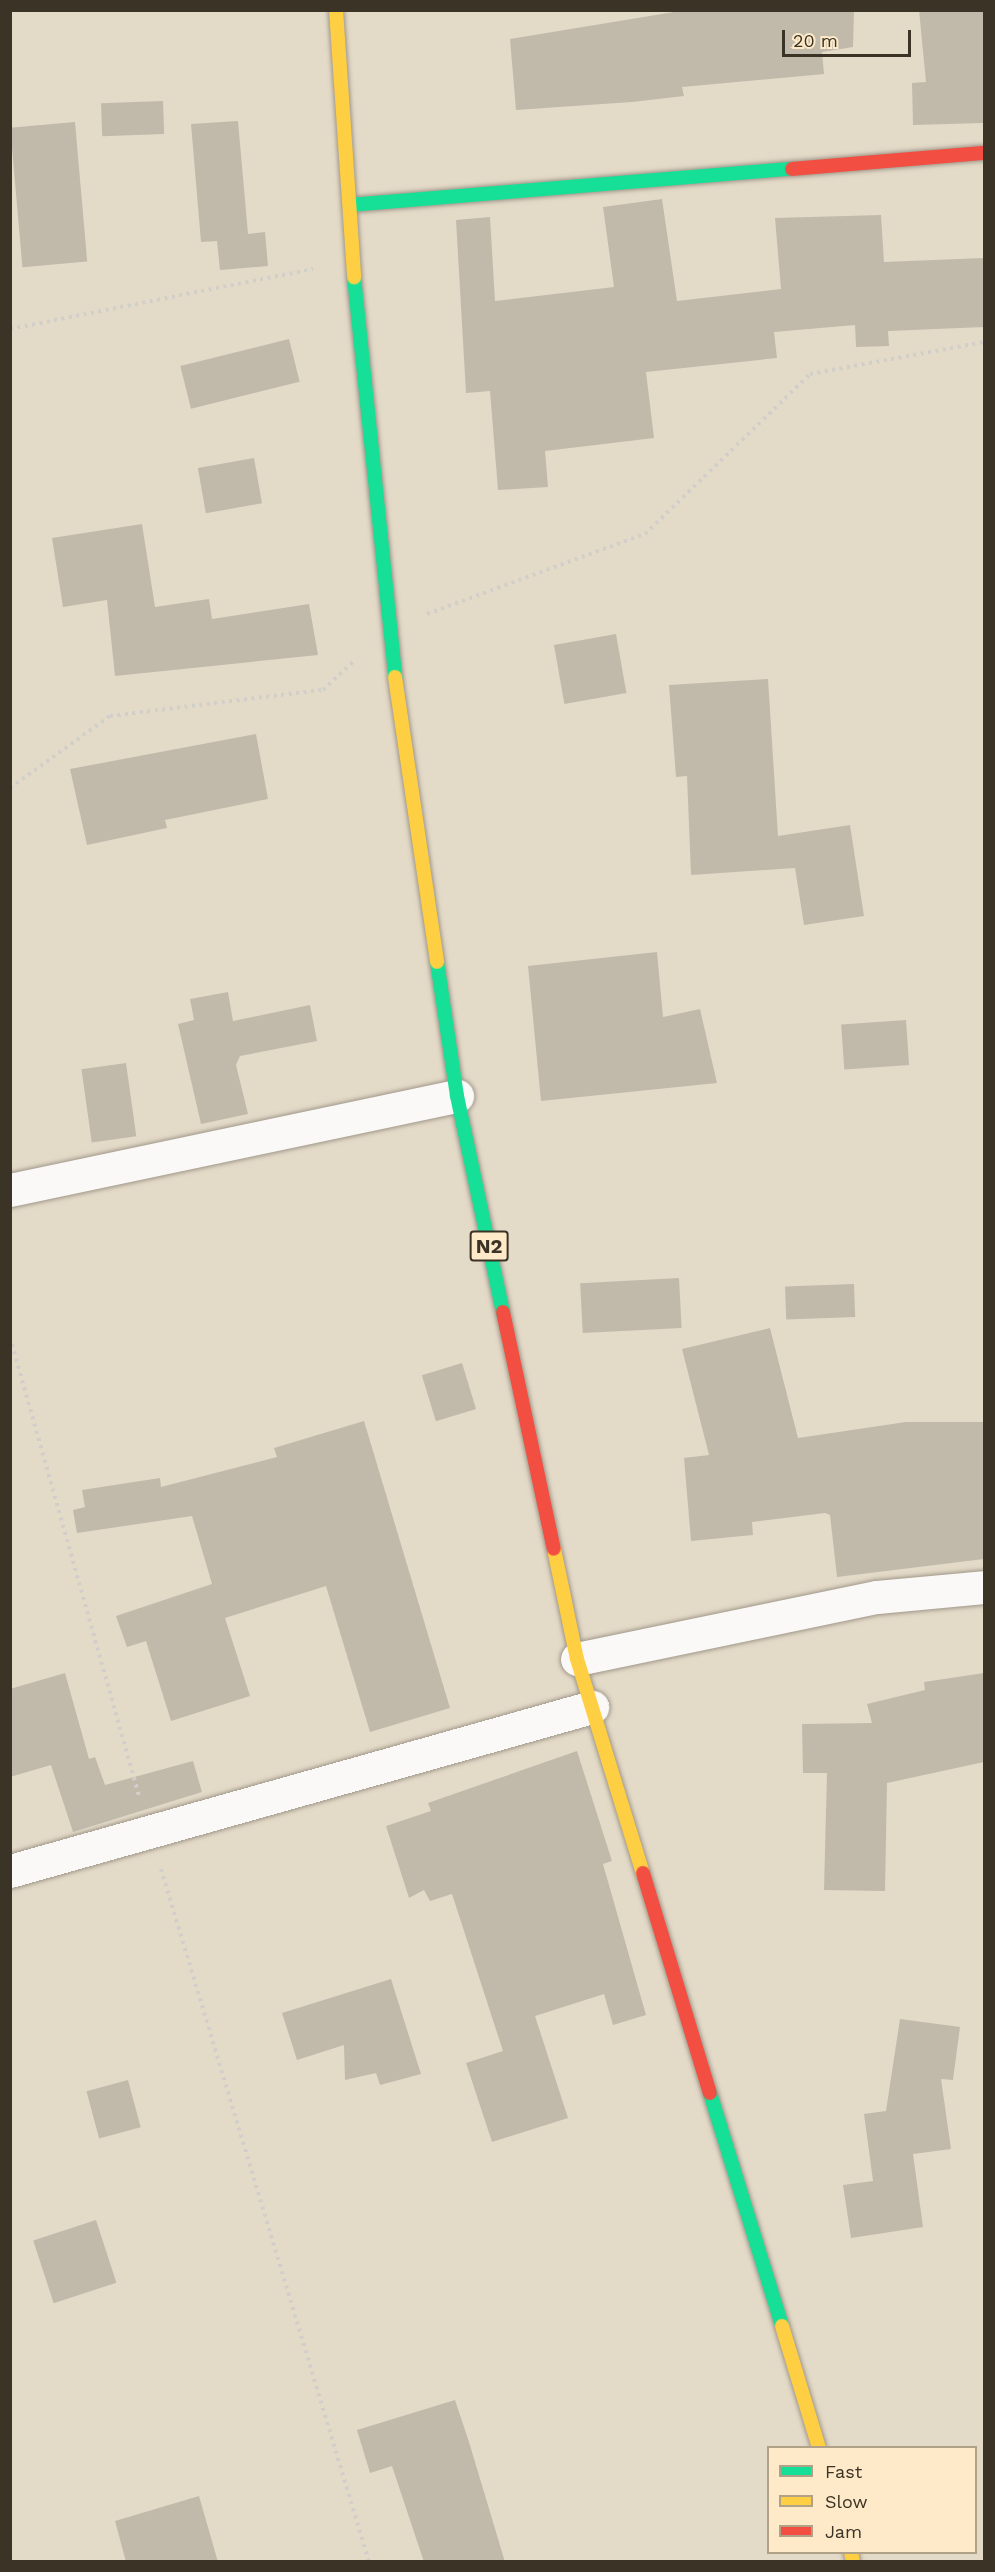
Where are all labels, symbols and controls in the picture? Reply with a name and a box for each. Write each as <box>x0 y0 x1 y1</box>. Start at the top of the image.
scale bar <box>785 18 914 56</box>
text: 20 m <box>793 30 838 51</box>
road number: N2 <box>470 1229 508 1263</box>
legend <box>767 2446 977 2554</box>
text: Fast <box>825 2461 862 2482</box>
text: Slow <box>825 2491 868 2512</box>
text: Jam <box>825 2521 862 2542</box>

